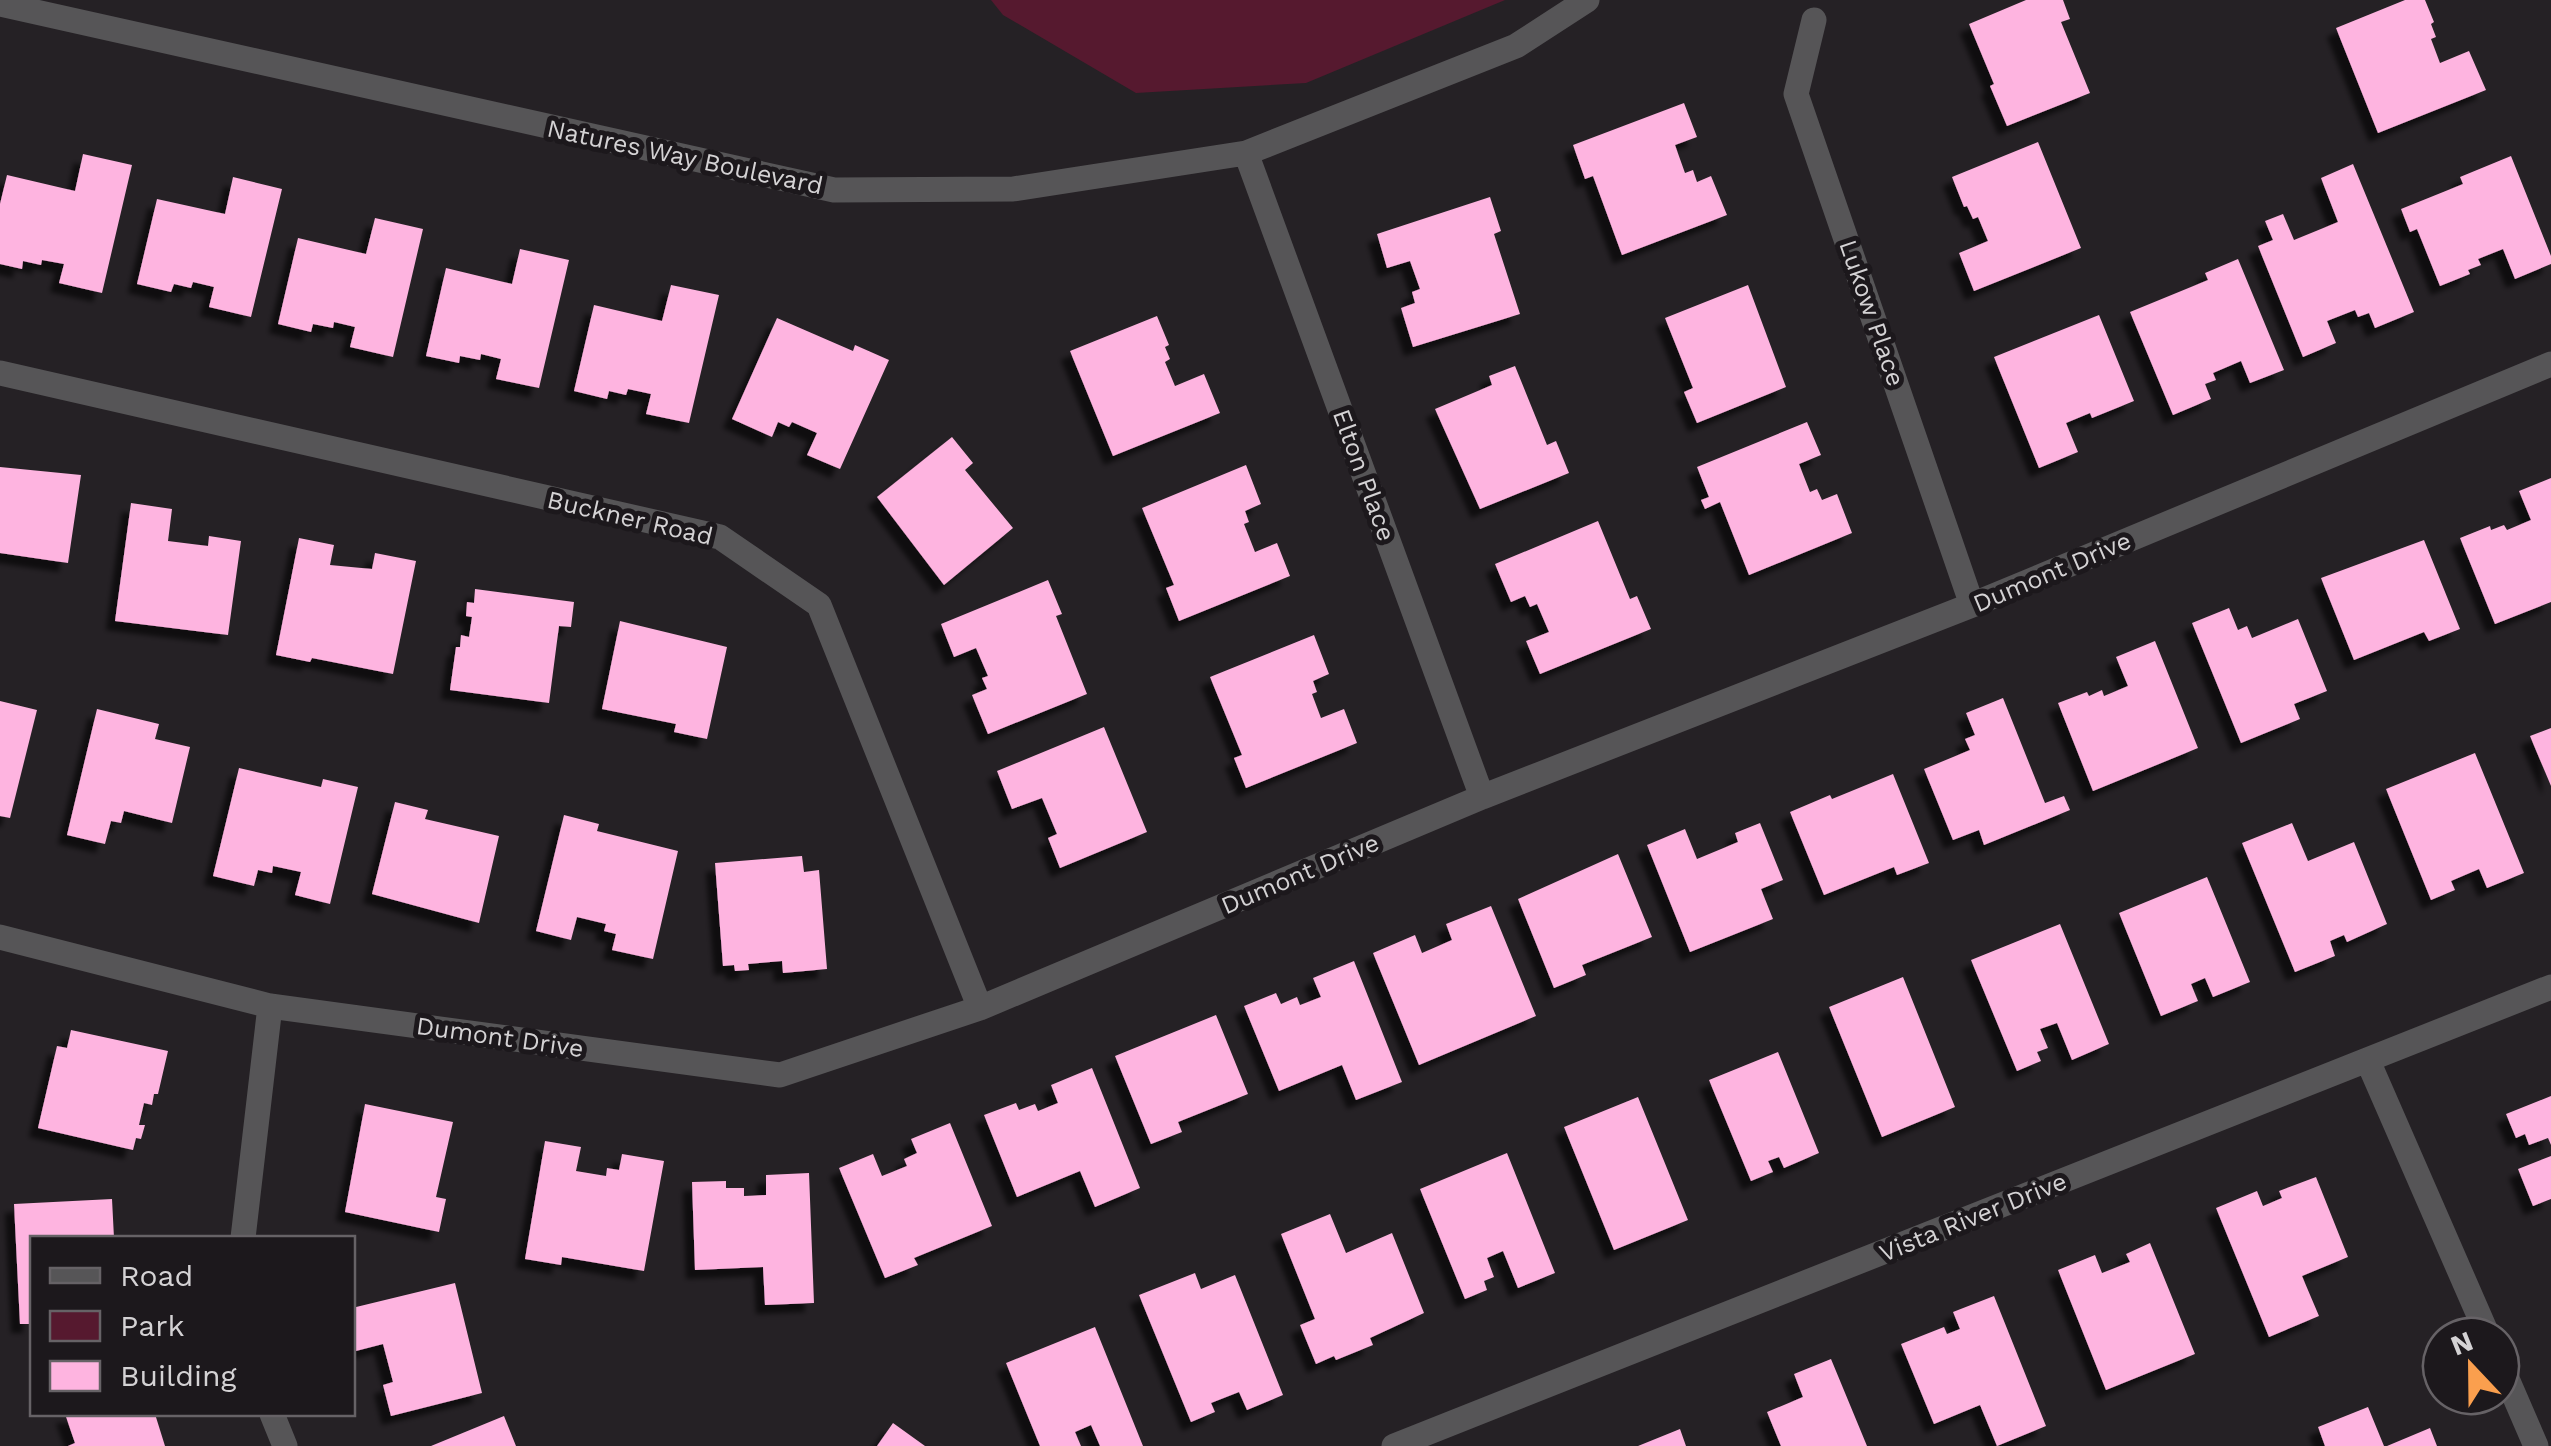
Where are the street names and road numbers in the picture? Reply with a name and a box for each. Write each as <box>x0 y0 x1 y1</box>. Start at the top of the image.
street label: Natures Way Boulevard <box>545 114 825 200</box>
street label: Lukow Place <box>1833 236 1911 390</box>
street label: Elton Place <box>1327 405 1401 545</box>
street label: Buckner Road <box>544 485 716 551</box>
street label: Dumont Drive <box>1969 526 2135 618</box>
street label: Dumont Drive <box>1217 828 1383 920</box>
street label: Dumont Drive <box>414 1011 586 1063</box>
street label: Vista River Drive <box>1875 1166 2071 1268</box>

